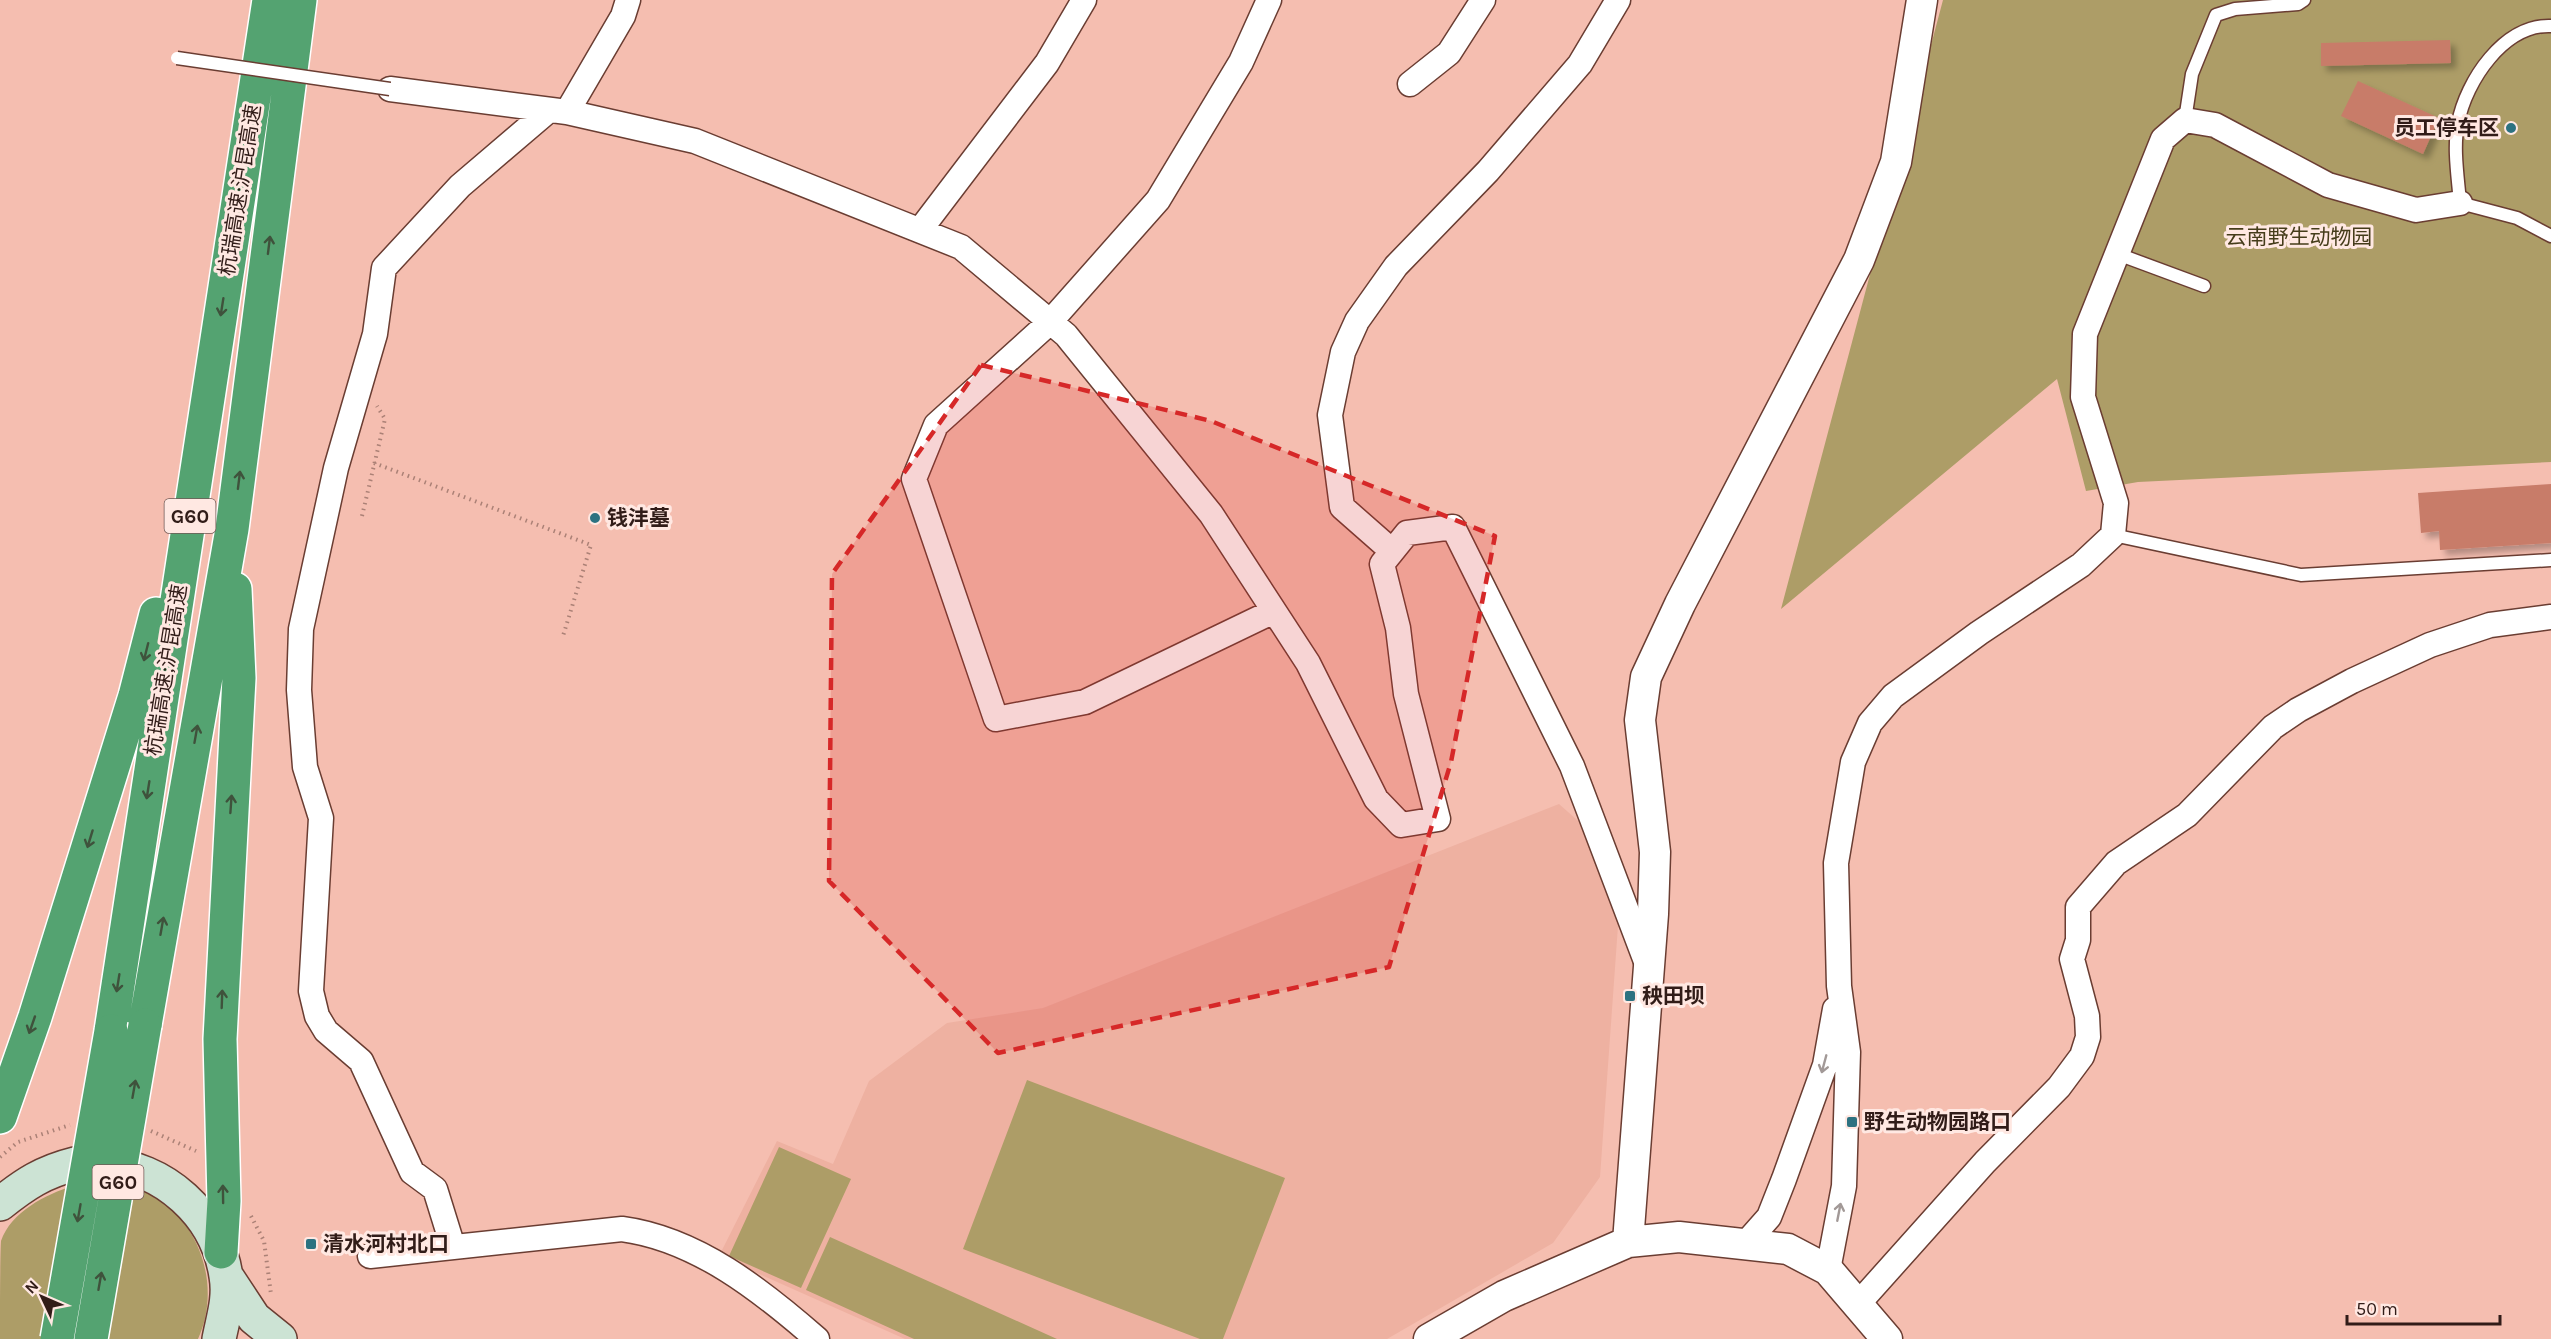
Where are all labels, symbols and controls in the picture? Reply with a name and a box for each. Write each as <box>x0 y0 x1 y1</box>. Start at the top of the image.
street label: 杭瑞高速;沪昆高速 <box>215 102 265 278</box>
place label: 员工停车区 <box>2394 116 2499 140</box>
marker: 员工停车区 <box>2504 121 2518 135</box>
park label: 云南野生动物园 <box>2226 225 2373 249</box>
one-way arrow <box>264 235 275 255</box>
one-way arrow <box>217 297 228 316</box>
one-way arrow <box>233 471 244 490</box>
road number: G60 <box>164 499 216 533</box>
place label: 钱沣墓 <box>607 506 670 530</box>
marker: 钱沣墓 <box>588 511 602 525</box>
street label: 杭瑞高速;沪昆高速 <box>141 582 191 758</box>
one-way arrow <box>140 642 152 661</box>
one-way arrow <box>191 725 202 745</box>
one-way arrow <box>142 780 153 800</box>
one-way arrow <box>226 795 237 815</box>
one-way arrow <box>84 829 95 848</box>
one-way arrow <box>157 917 168 937</box>
one-way arrow <box>112 973 123 992</box>
place label: 秧田坝 <box>1642 984 1705 1008</box>
marker: 秧田坝 <box>1623 989 1637 1003</box>
one-way arrow <box>216 990 227 1010</box>
one-way arrow <box>26 1015 37 1034</box>
one-way arrow <box>1818 1054 1830 1073</box>
one-way arrow <box>128 1080 139 1100</box>
place label: 野生动物园路口 <box>1864 1110 2011 1134</box>
marker: 野生动物园路口 <box>1845 1115 1859 1129</box>
road number: G60 <box>92 1165 144 1199</box>
one-way arrow <box>218 1185 229 1205</box>
one-way arrow <box>73 1203 84 1222</box>
one-way arrow <box>1834 1203 1845 1223</box>
place label: 清水河村北口 <box>323 1232 449 1256</box>
marker: 清水河村北口 <box>304 1237 318 1251</box>
north arrow <box>12 1267 72 1327</box>
one-way arrow <box>95 1272 106 1292</box>
text: N <box>21 1276 42 1298</box>
scale bar <box>2347 1288 2500 1326</box>
text: 50 m <box>2356 1298 2398 1320</box>

